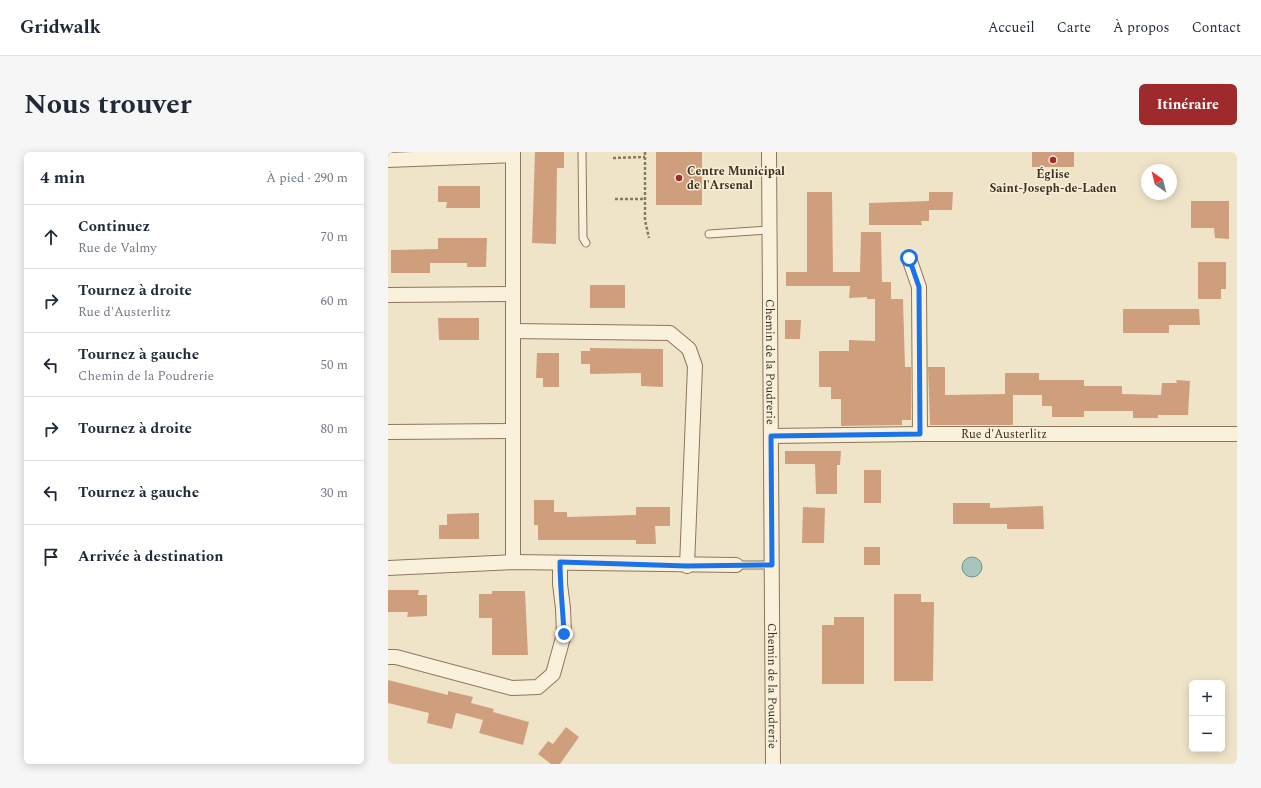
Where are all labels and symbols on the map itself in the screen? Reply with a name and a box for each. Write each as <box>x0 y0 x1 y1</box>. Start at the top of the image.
marker: Église Saint-Joseph-de-Laden <box>1048 155 1058 165</box>
place label: Centre Municipal de l'Arsenal <box>687 162 785 195</box>
north arrow <box>1141 164 1177 200</box>
place label: Église Saint-Joseph-de-Laden <box>989 165 1117 198</box>
marker: Centre Municipal de l'Arsenal <box>674 173 684 183</box>
route start <box>900 249 918 267</box>
street label: Chemin de la Poudrerie <box>760 299 780 425</box>
street label: Rue d'Austerlitz <box>961 425 1047 444</box>
street label: Chemin de la Poudrerie <box>762 623 782 749</box>
route end <box>555 625 573 643</box>

